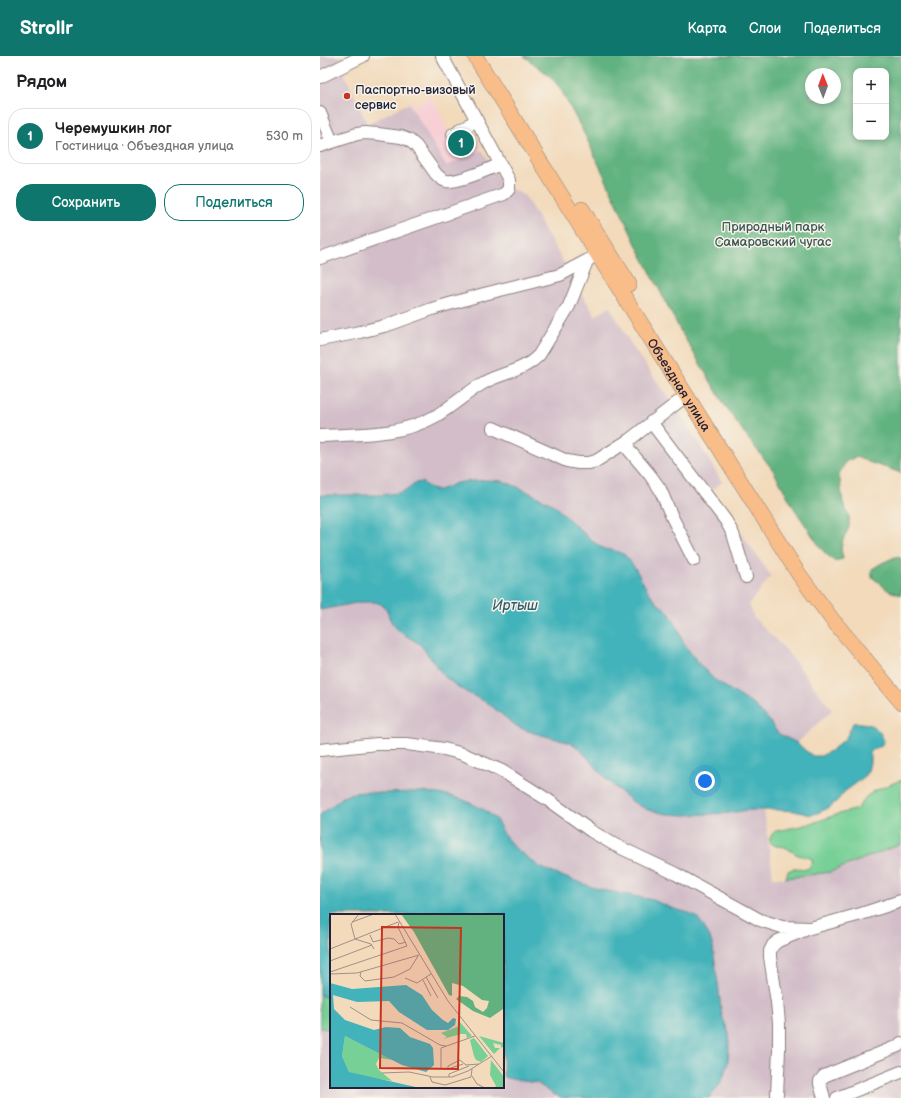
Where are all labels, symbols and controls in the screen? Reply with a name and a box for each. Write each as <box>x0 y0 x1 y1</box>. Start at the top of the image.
text: Strollr <box>20 17 73 40</box>
text: Карта <box>687 20 727 37</box>
text: Слои <box>749 20 781 37</box>
text: Поделиться <box>803 20 881 37</box>
north arrow <box>805 68 841 104</box>
map controls <box>853 68 889 140</box>
button: + <box>853 68 889 104</box>
text: Рядом <box>16 72 67 92</box>
place label: Паспортно-визовый сервис <box>355 82 476 113</box>
marker: Паспортно-визовый сервис <box>342 91 352 101</box>
button: − <box>853 104 889 140</box>
text: Черемушкин лог <box>55 119 172 138</box>
text: 1 <box>27 128 33 144</box>
text: 530 m <box>266 128 303 144</box>
pin: 1 <box>448 128 474 158</box>
text: Гостиница · Объездная улица <box>55 138 234 154</box>
button: Сохранить <box>16 184 156 221</box>
button: Поделиться <box>164 184 304 221</box>
park label: Природный парк Самаровский чугас <box>715 219 832 250</box>
street label: Объездная улица <box>643 336 714 435</box>
water label: Иртыш <box>492 597 538 614</box>
your location <box>695 771 715 791</box>
inset map <box>330 914 504 1088</box>

